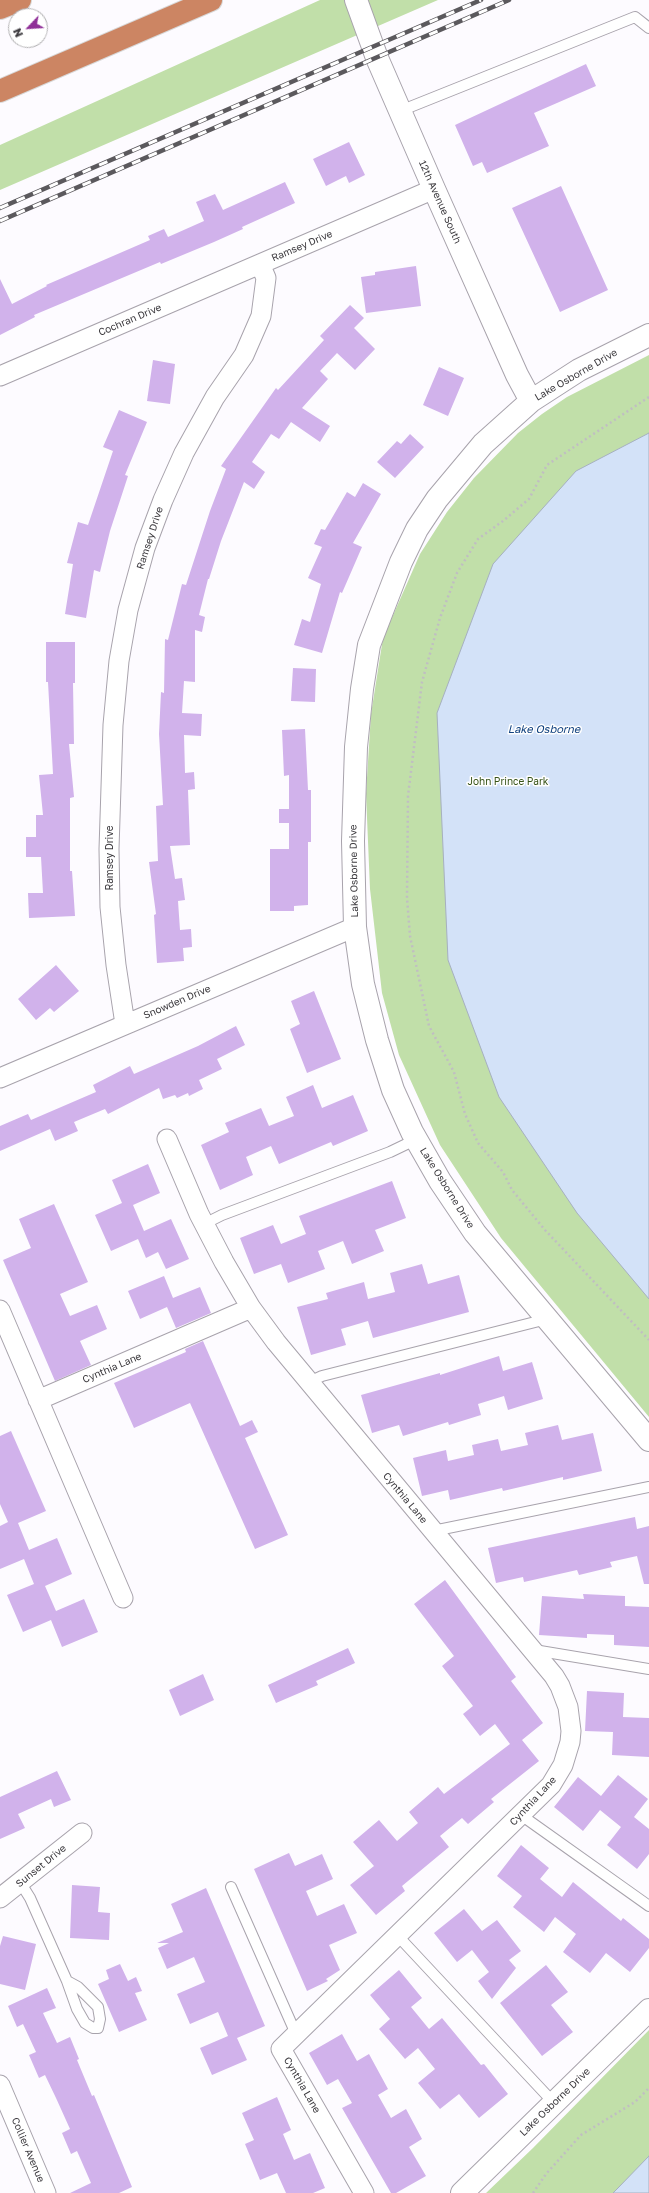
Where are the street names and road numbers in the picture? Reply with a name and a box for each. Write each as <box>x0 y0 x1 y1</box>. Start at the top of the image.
street label: 12th Avenue South <box>416 159 464 245</box>
street label: Ramsey Drive <box>270 228 334 264</box>
street label: Cochran Drive <box>97 301 163 339</box>
street label: Lake Osborne Drive <box>533 347 619 403</box>
street label: Ramsey Drive <box>134 505 166 571</box>
street label: Lake Osborne Drive <box>347 824 361 918</box>
street label: Ramsey Drive <box>104 826 116 890</box>
street label: Snowden Drive <box>142 982 212 1022</box>
street label: Lake Osborne Drive <box>417 1145 477 1231</box>
street label: Cynthia Lane <box>81 1350 143 1386</box>
street label: Cynthia Lane <box>380 1470 430 1526</box>
street label: Cynthia Lane <box>507 1774 559 1828</box>
street label: Sunset Drive <box>14 1842 68 1890</box>
street label: Cynthia Lane <box>281 2055 323 2115</box>
street label: Lake Osborne Drive <box>517 2065 593 2139</box>
street label: Collier Avenue <box>9 2116 47 2184</box>

